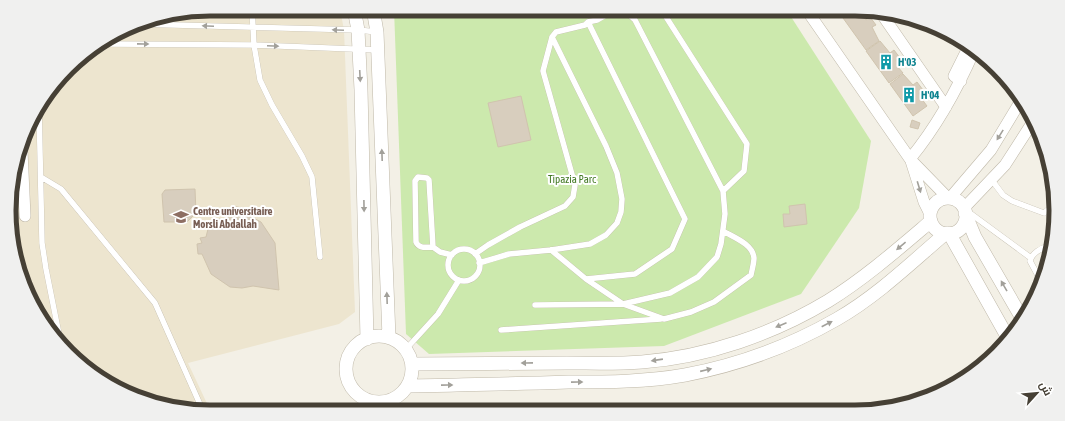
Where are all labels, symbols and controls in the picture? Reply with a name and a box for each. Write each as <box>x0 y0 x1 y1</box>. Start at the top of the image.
one-way arrow <box>201 23 214 29</box>
one-way arrow <box>331 27 344 33</box>
one-way arrow <box>137 41 150 47</box>
one-way arrow <box>267 43 280 49</box>
building icon: H'03 <box>877 53 895 71</box>
place label: H'03 <box>898 56 917 68</box>
one-way arrow <box>357 70 364 82</box>
building icon: H'04 <box>900 86 918 104</box>
place label: H'04 <box>921 89 940 101</box>
one-way arrow <box>996 130 1004 140</box>
one-way arrow <box>378 149 385 161</box>
park label: Tipazia Parc <box>548 173 597 185</box>
one-way arrow <box>916 181 922 193</box>
one-way arrow <box>361 200 367 213</box>
place label: Centre universitaire Morsli Abdallah <box>193 205 273 230</box>
school or university icon: Centre universitaire Morsli Abdallah <box>172 208 190 226</box>
one-way arrow <box>896 241 907 250</box>
one-way arrow <box>1000 280 1007 292</box>
one-way arrow <box>384 291 390 304</box>
one-way arrow <box>821 321 833 327</box>
one-way arrow <box>775 322 787 328</box>
one-way arrow <box>651 357 663 363</box>
one-way arrow <box>520 360 533 366</box>
one-way arrow <box>700 367 712 373</box>
north arrow <box>1017 373 1057 413</box>
one-way arrow <box>571 379 584 385</box>
text: ش <box>1036 379 1054 398</box>
one-way arrow <box>441 382 454 388</box>

